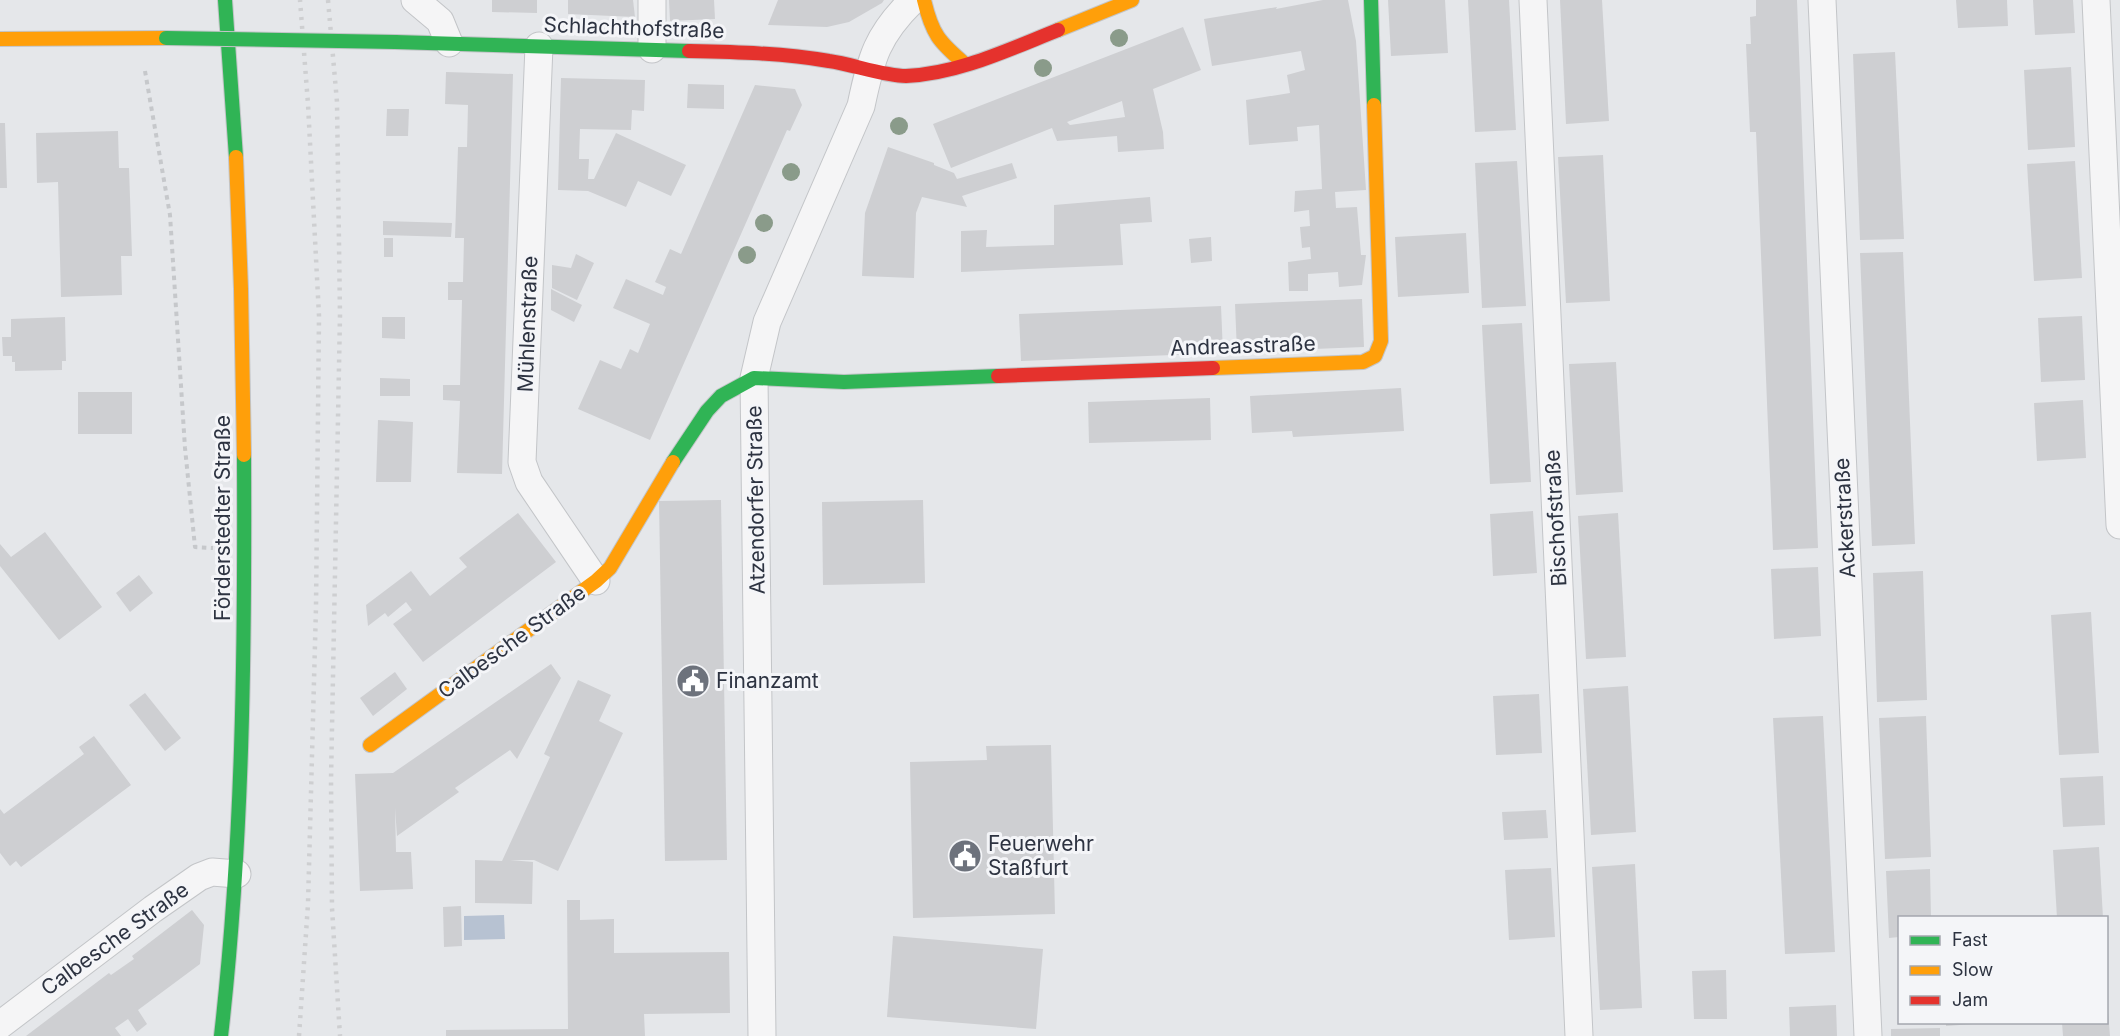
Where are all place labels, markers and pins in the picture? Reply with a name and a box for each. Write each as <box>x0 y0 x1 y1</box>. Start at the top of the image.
public building icon: Finanzamt <box>675 663 711 699</box>
place label: Finanzamt <box>716 668 819 693</box>
place label: Feuerwehr Staßfurt <box>988 831 1094 880</box>
public building icon: Feuerwehr Staßfurt <box>947 838 983 874</box>

